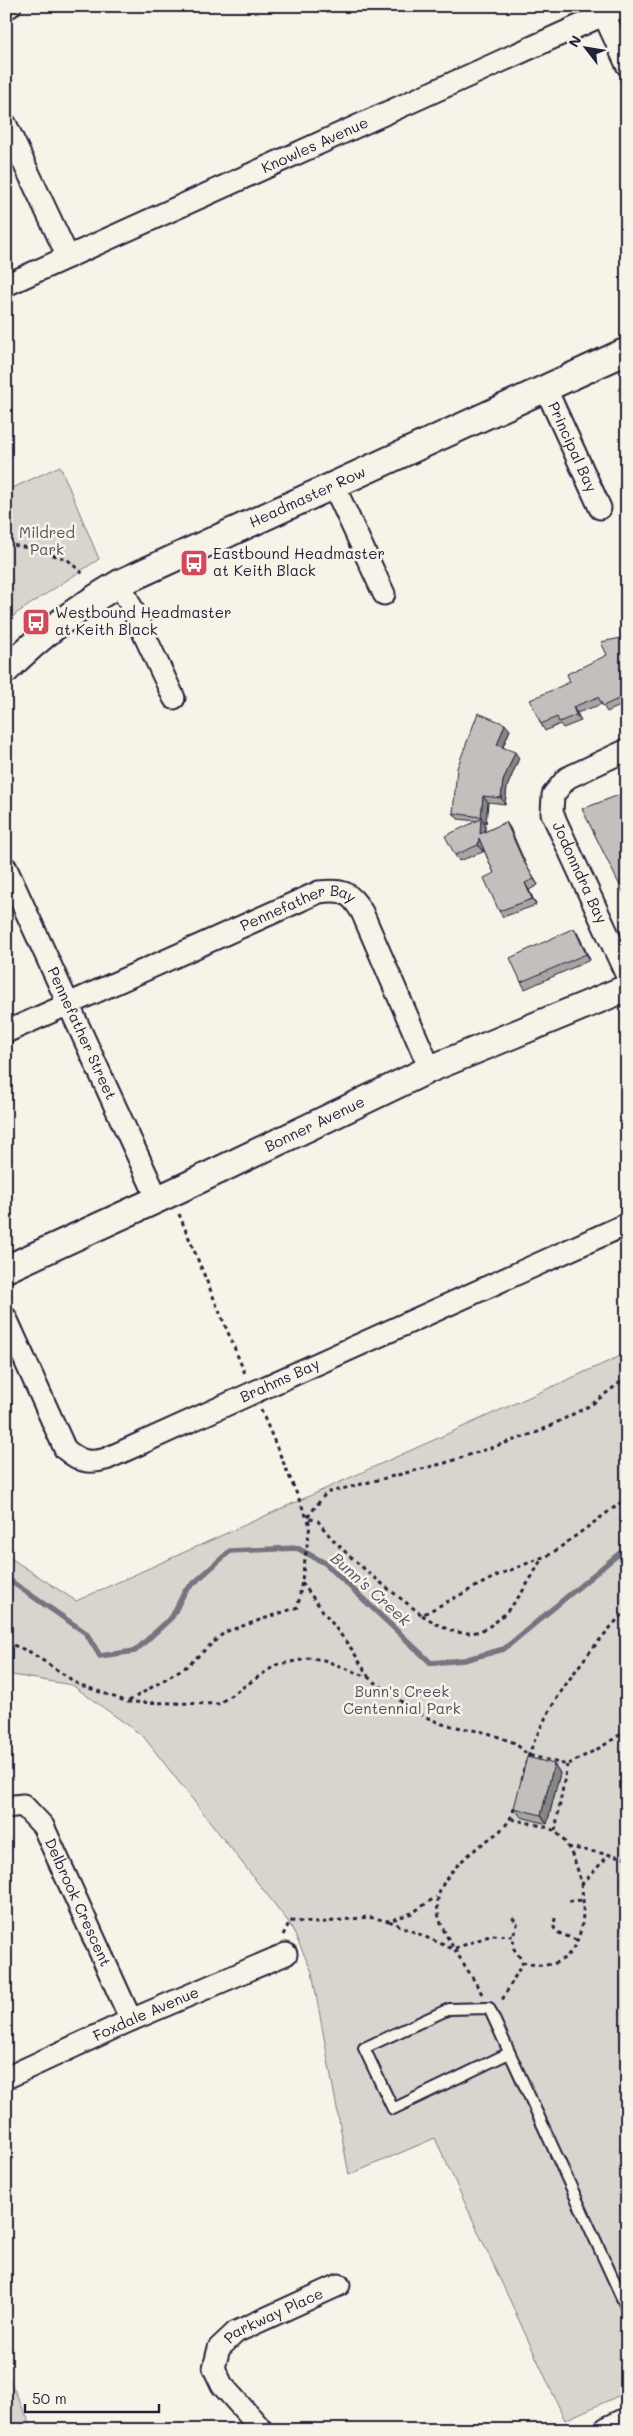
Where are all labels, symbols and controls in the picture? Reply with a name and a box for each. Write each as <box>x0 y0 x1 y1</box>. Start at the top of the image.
north arrow <box>560 22 610 72</box>
text: N <box>564 32 585 51</box>
street label: Knowles Avenue <box>258 112 371 177</box>
street label: Principal Bay <box>544 398 602 495</box>
street label: Headmaster Row <box>246 461 368 532</box>
park label: Mildred Park <box>19 522 75 559</box>
place label: Eastbound Headmaster at Keith Black <box>213 543 385 580</box>
bus stop icon: Eastbound Headmaster at Keith Black <box>179 548 209 578</box>
place label: Westbound Headmaster at Keith Black <box>55 602 231 639</box>
bus stop icon: Westbound Headmaster at Keith Black <box>21 607 51 637</box>
street label: Jodonndra Bay <box>548 818 613 927</box>
street label: Pennefather Bay <box>237 880 361 935</box>
street label: Pennefather Street <box>44 963 122 1103</box>
street label: Bonner Avenue <box>261 1091 368 1156</box>
street label: Brahms Bay <box>236 1353 323 1406</box>
water label: Bunn's Creek <box>327 1547 416 1630</box>
park label: Bunn's Creek Centennial Park <box>343 1681 461 1718</box>
street label: Delbrook Crescent <box>41 1835 116 1969</box>
street label: Foxdale Avenue <box>90 1981 202 2045</box>
street label: Parkway Place <box>219 2283 326 2347</box>
scale bar <box>25 2381 159 2413</box>
text: 50 m <box>32 2388 67 2408</box>

